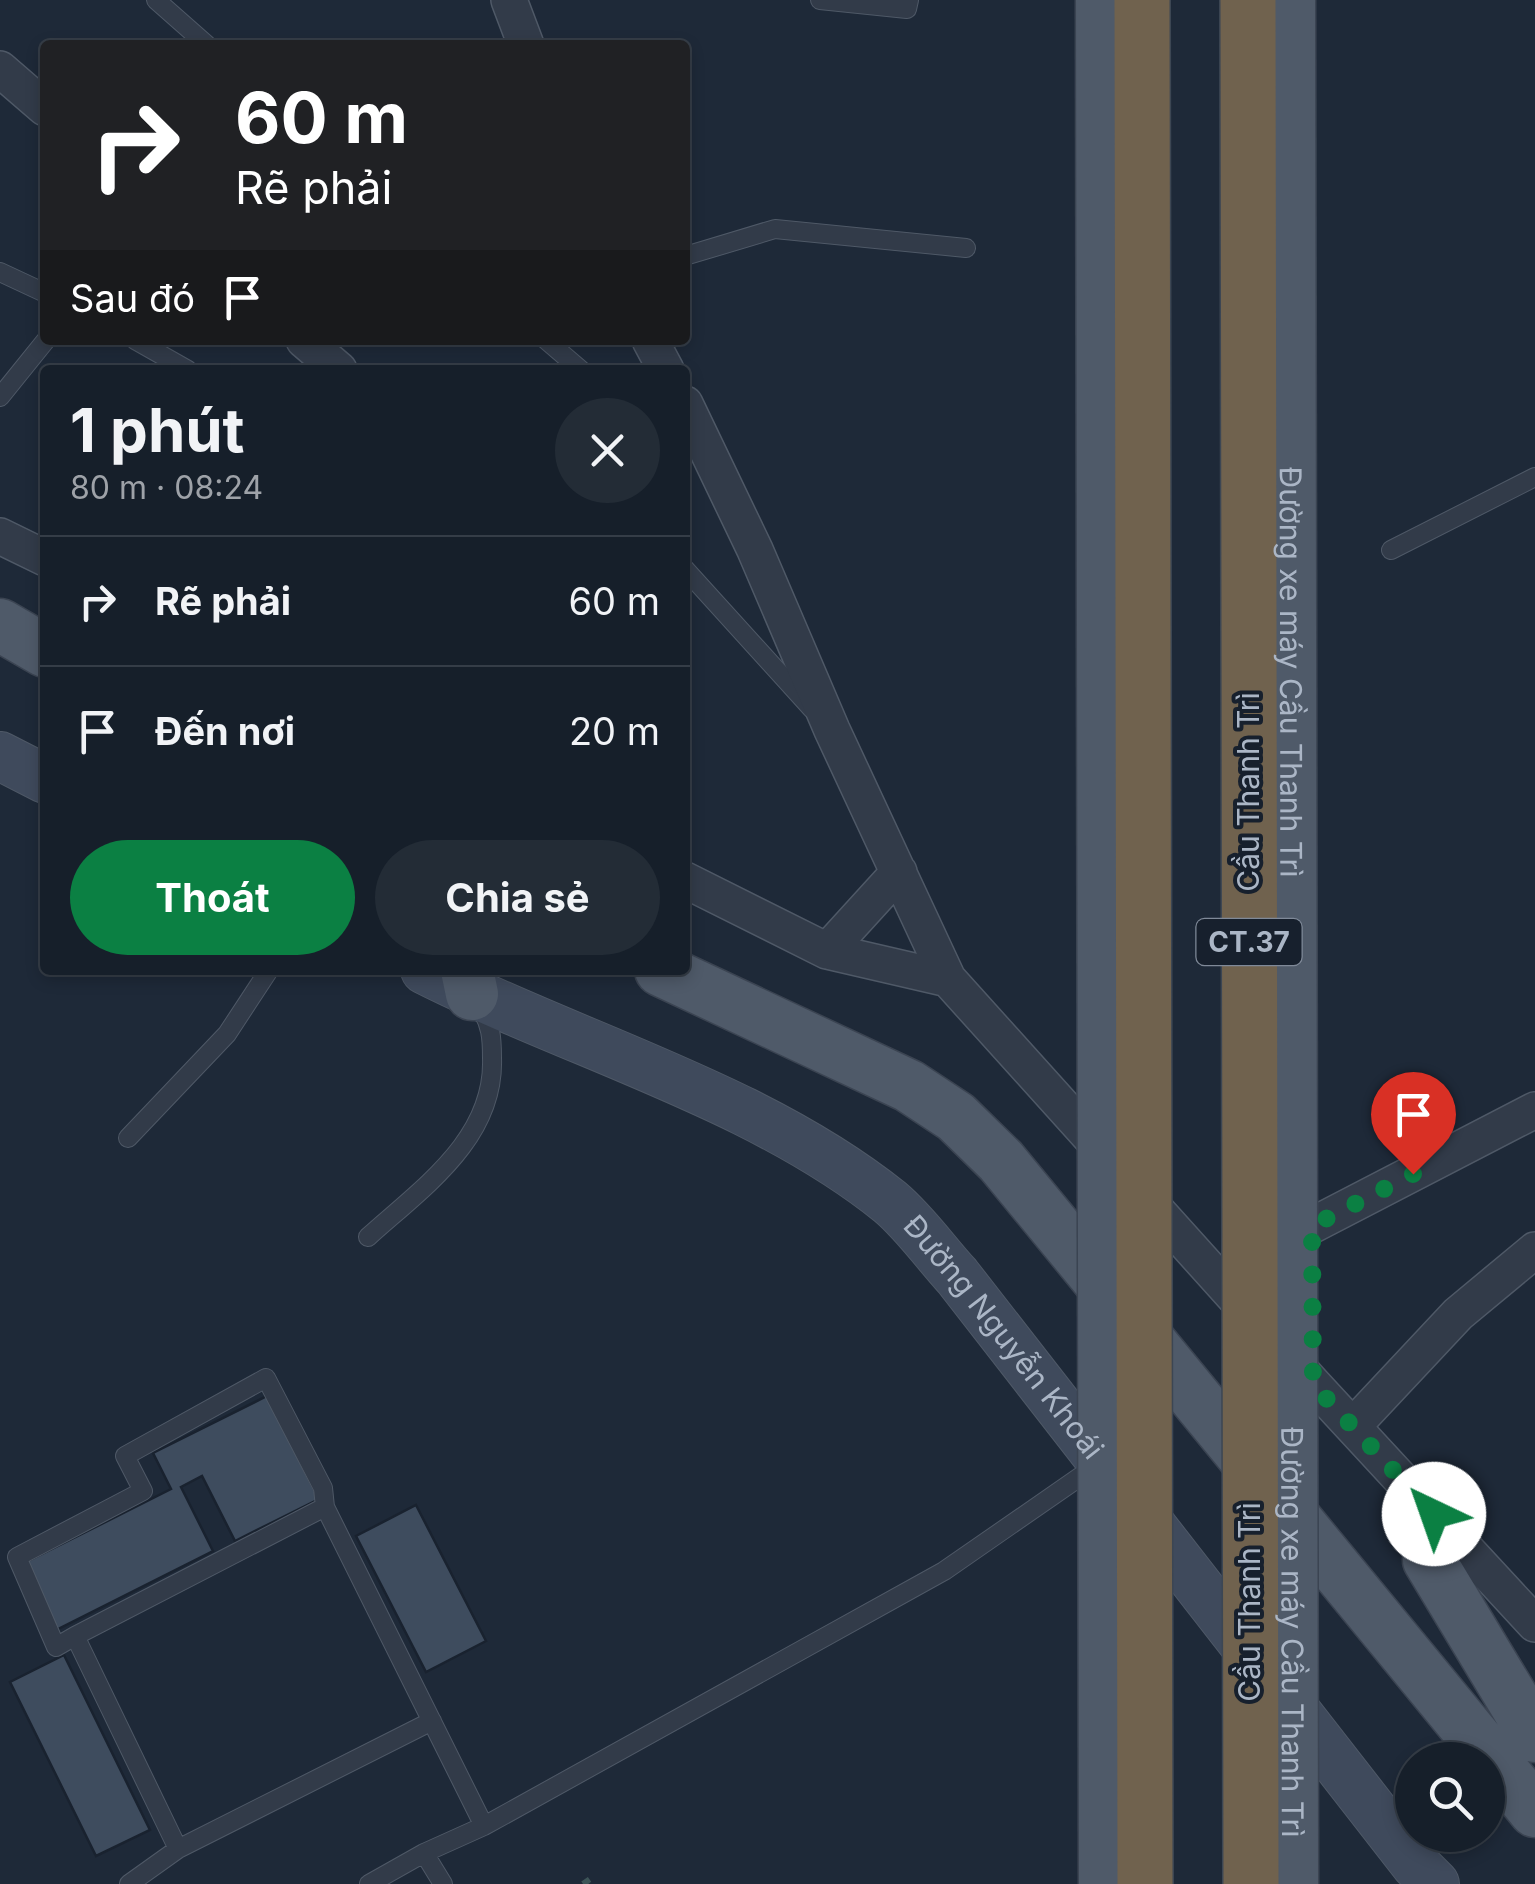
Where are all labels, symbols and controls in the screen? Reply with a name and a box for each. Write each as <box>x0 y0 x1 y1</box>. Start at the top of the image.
text: 60 m <box>235 75 408 160</box>
icon: right <box>70 80 200 210</box>
text: Rẽ phải <box>235 160 393 215</box>
icon: arrive <box>215 270 270 325</box>
text: Sau đó <box>70 275 195 321</box>
text: 1 phút <box>70 394 245 466</box>
button: close <box>555 398 660 503</box>
street label: Đường xe máy Cầu Thanh Trì <box>1273 467 1309 877</box>
text: 80 m · 08:24 <box>70 468 263 507</box>
icon: right <box>70 574 125 629</box>
text: Rẽ phải <box>155 578 291 624</box>
text: 60 m <box>568 578 660 624</box>
street label: Cầu Thanh Trì <box>1230 692 1266 892</box>
icon: arrive <box>70 704 125 759</box>
text: Đến nơi <box>155 708 295 754</box>
text: 20 m <box>569 708 660 754</box>
button: Thoát <box>70 840 355 955</box>
button: Chia sẻ <box>375 840 660 955</box>
road number: CT.37 <box>1196 919 1302 965</box>
pin <box>1371 1072 1456 1175</box>
icon: arrive <box>1386 1087 1441 1142</box>
street label: Đường Nguyễn Khoái <box>896 1208 1112 1466</box>
street label: Đường xe máy Cầu Thanh Trì <box>1274 1426 1311 1837</box>
position arrow <box>1382 1462 1486 1566</box>
street label: Cầu Thanh Trì <box>1231 1502 1267 1702</box>
map controls <box>1395 1742 1505 1852</box>
button: search <box>1395 1742 1505 1852</box>

